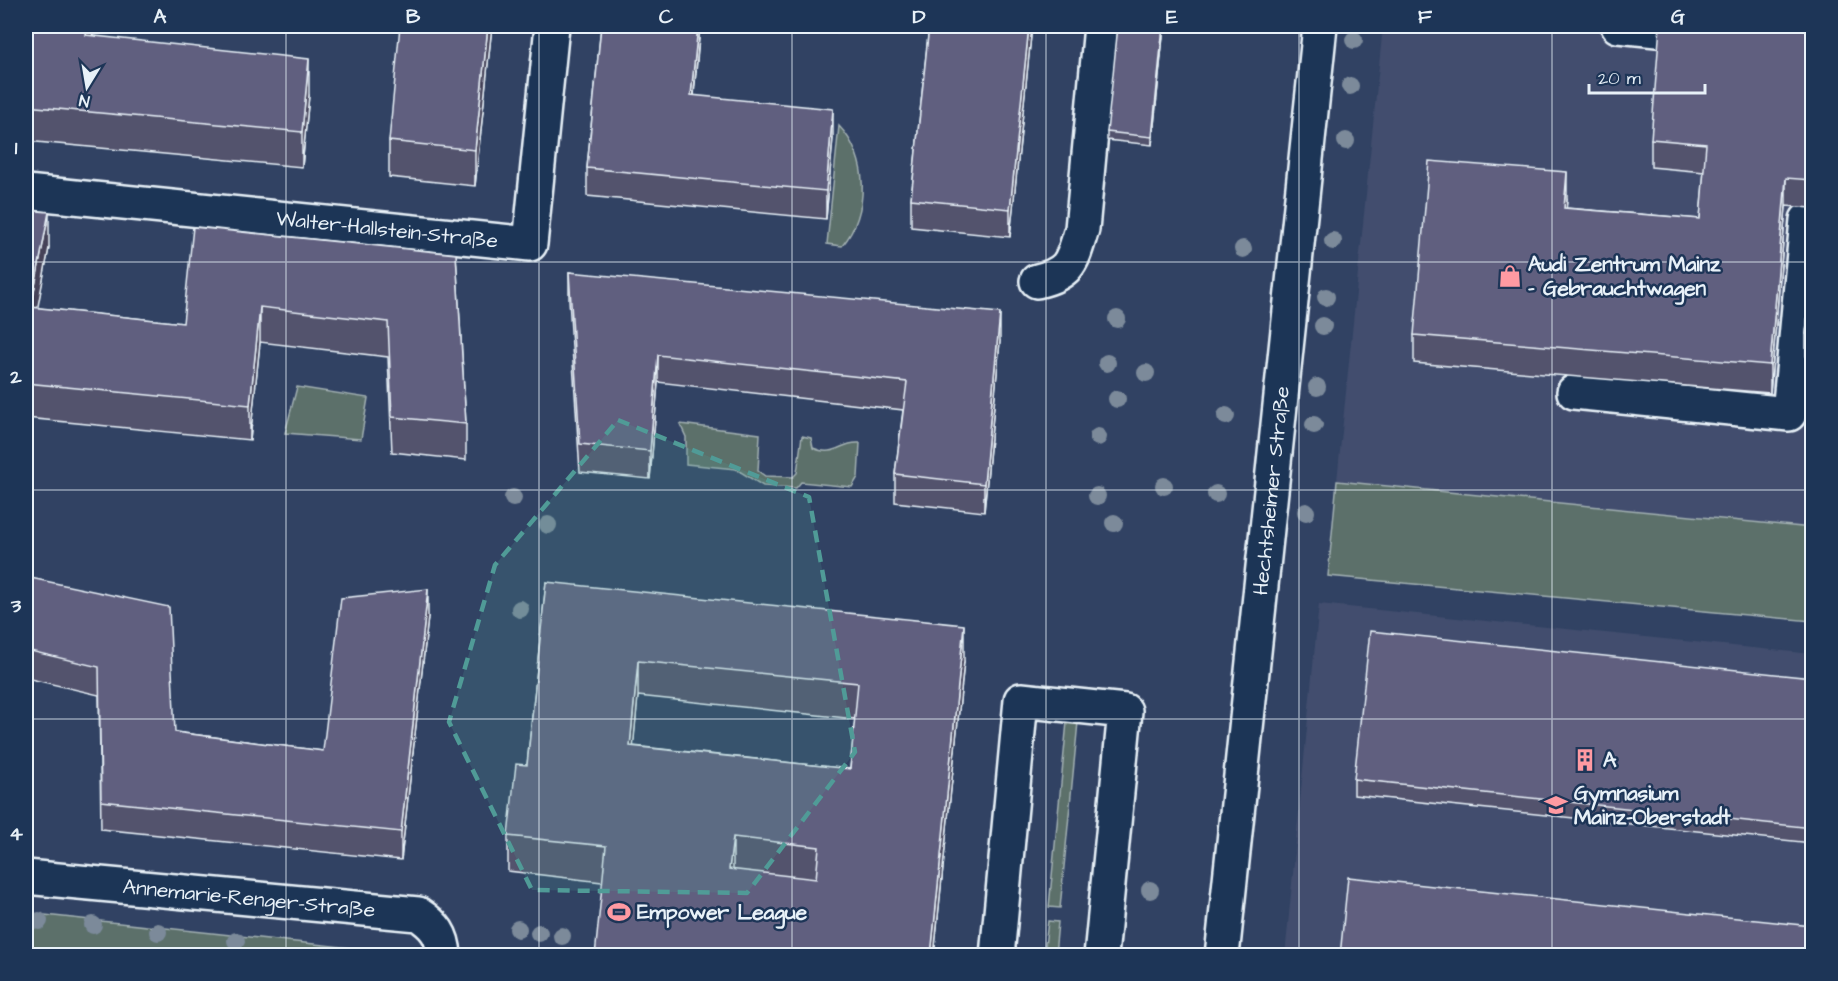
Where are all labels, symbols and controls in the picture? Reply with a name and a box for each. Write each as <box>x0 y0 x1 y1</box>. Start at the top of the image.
text: A <box>154 3 167 31</box>
text: B <box>406 3 421 31</box>
text: C <box>659 3 674 31</box>
text: D <box>913 3 926 31</box>
text: E <box>1166 3 1178 31</box>
text: F <box>1418 3 1433 31</box>
text: G <box>1671 3 1685 31</box>
north arrow <box>57 57 117 117</box>
scale bar <box>1589 57 1704 95</box>
text: 20 m <box>1598 66 1641 91</box>
text: N <box>77 89 91 112</box>
text: 1 <box>15 134 18 162</box>
street label: Walter-Hallstein-Straße <box>275 204 499 256</box>
place label: Audi Zentrum Mainz - Gebrauchtwagen <box>1528 250 1721 305</box>
shop icon: Audi Zentrum Mainz - Gebrauchtwagen <box>1497 263 1523 289</box>
text: 2 <box>9 363 22 391</box>
street label: Hechtsheimer Straße <box>1246 385 1297 597</box>
text: 3 <box>10 592 22 620</box>
place label: A <box>1603 746 1617 775</box>
building icon: A <box>1572 747 1598 773</box>
place label: Gymnasium Mainz-Oberstadt <box>1574 779 1731 832</box>
school or university icon: Gymnasium Mainz-Oberstadt <box>1543 792 1569 818</box>
text: 4 <box>9 820 23 848</box>
street label: Annemarie-Renger-Straße <box>121 872 376 925</box>
place label: Empower League <box>637 898 808 929</box>
sports icon: Empower League <box>606 899 632 925</box>

